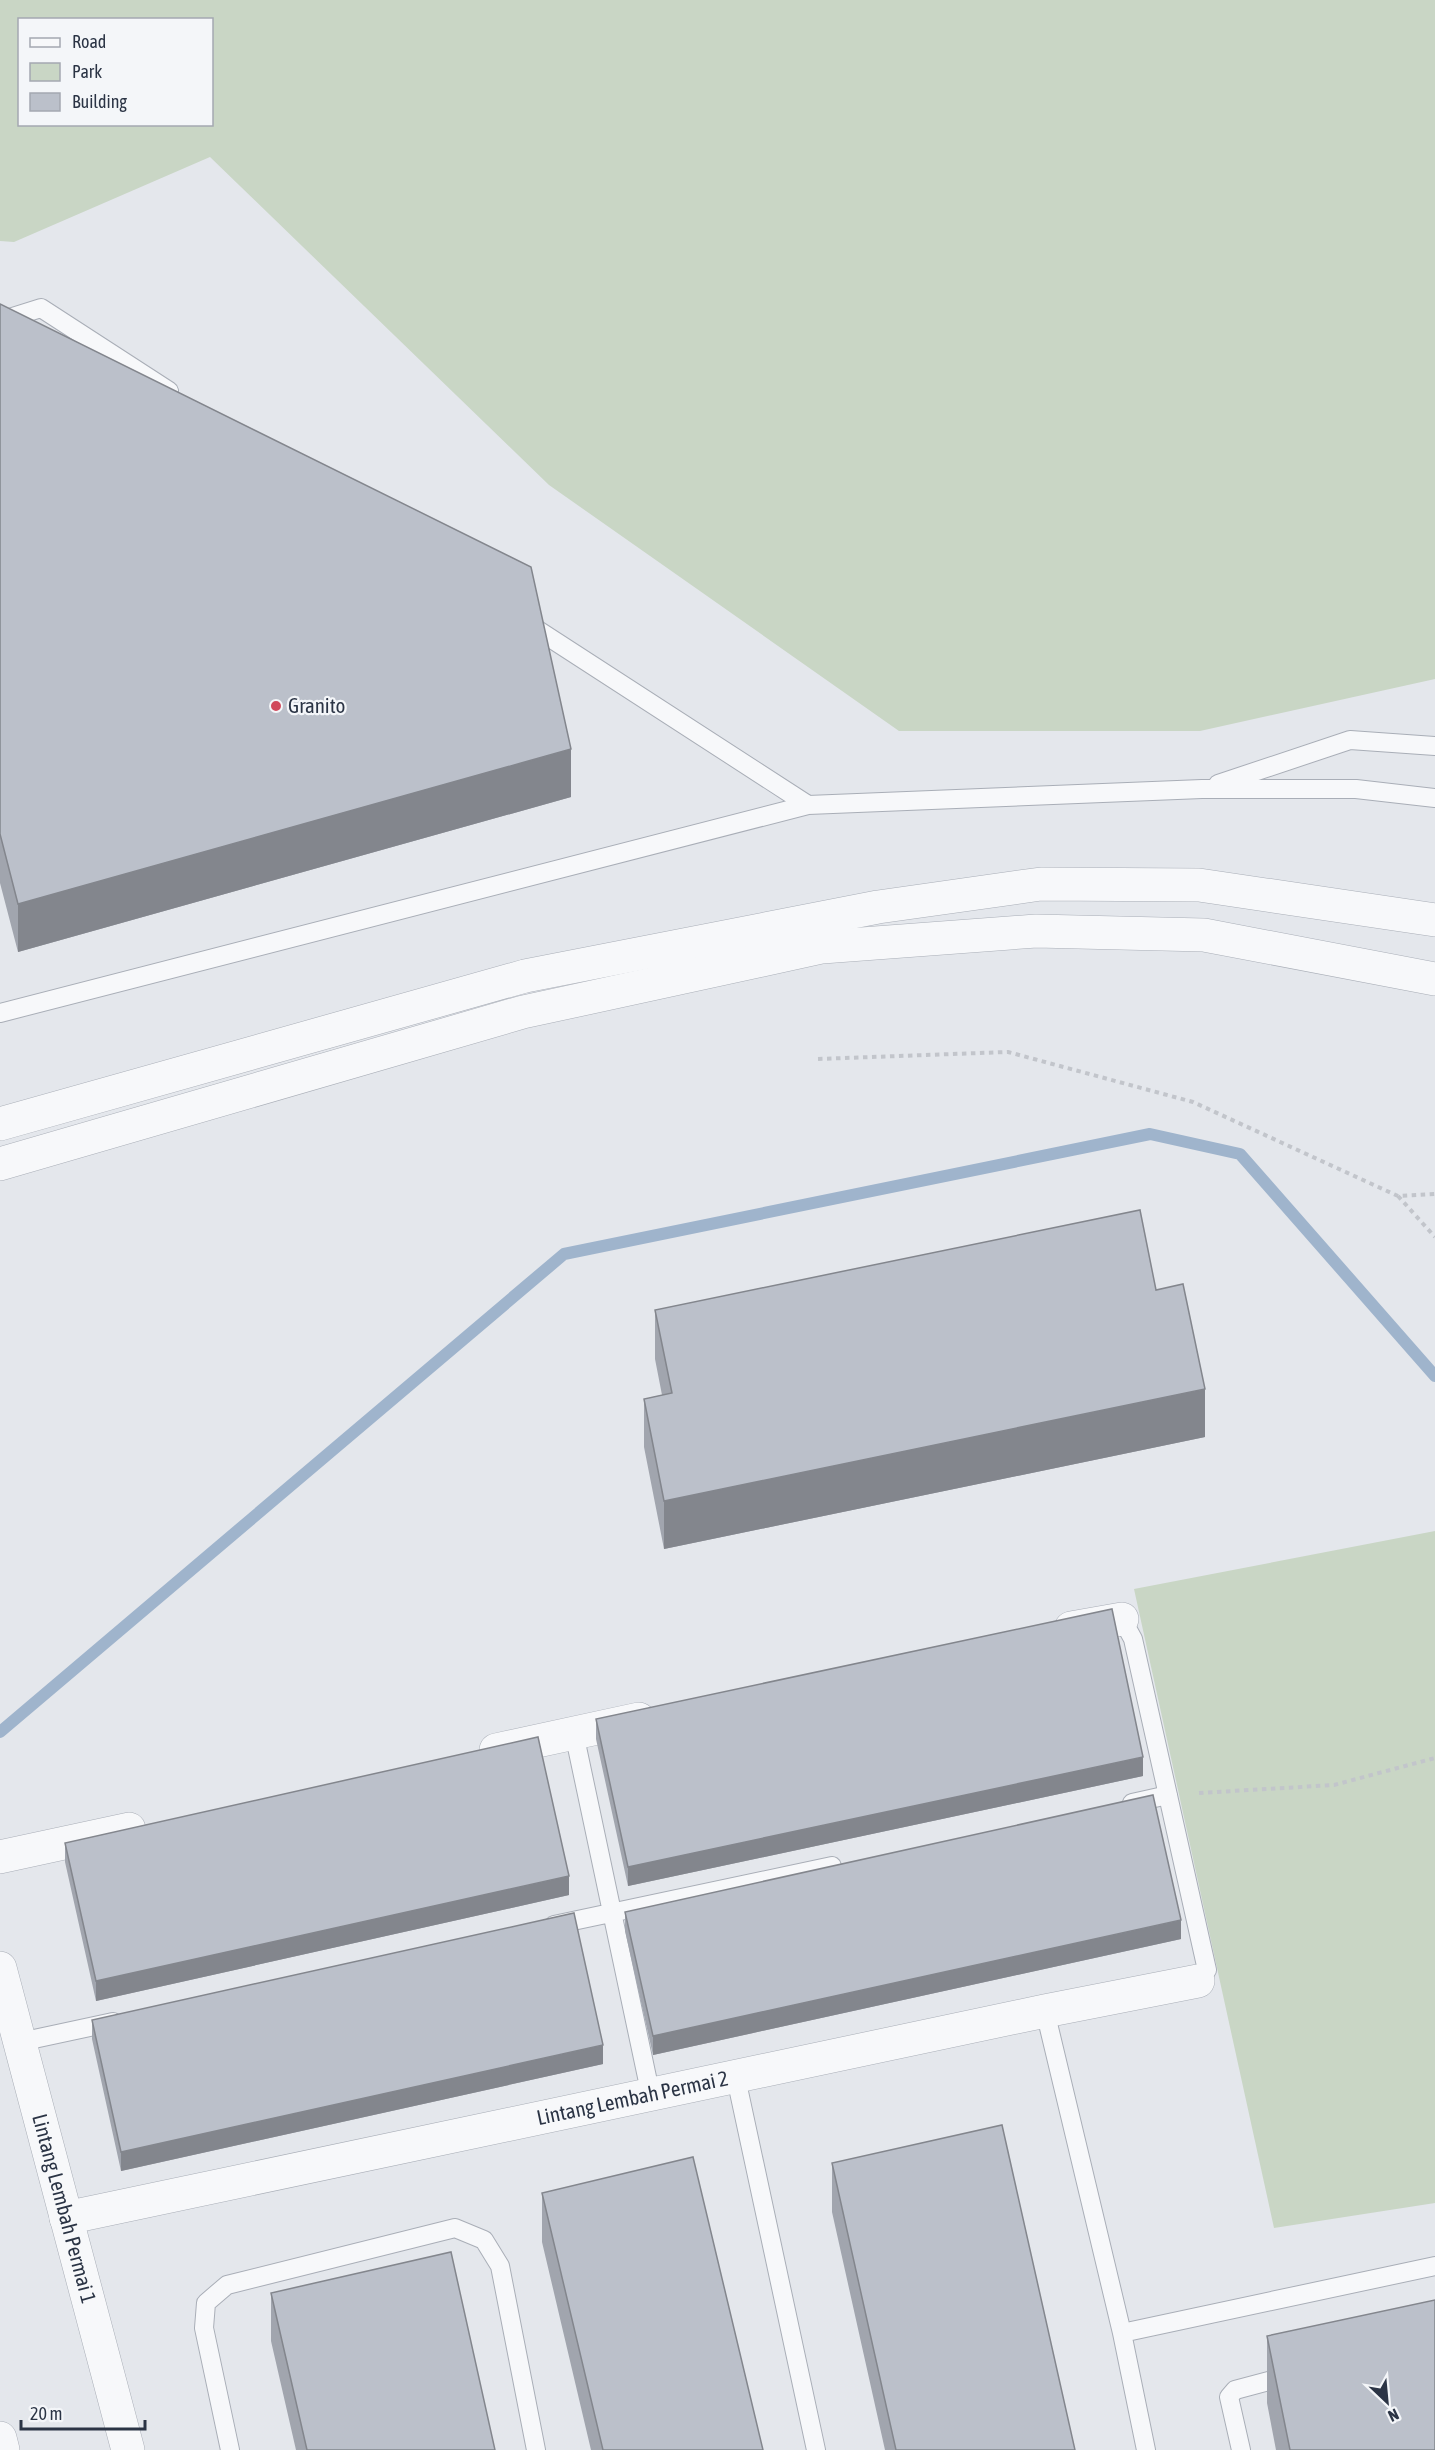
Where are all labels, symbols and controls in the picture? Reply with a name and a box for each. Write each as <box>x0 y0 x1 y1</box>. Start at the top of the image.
legend <box>18 18 213 126</box>
text: Road <box>72 31 106 52</box>
text: Park <box>72 61 102 82</box>
text: Building <box>72 91 127 112</box>
place label: Granito <box>288 693 345 717</box>
marker: Granito <box>269 699 283 713</box>
street label: Lintang Lembah Permai 2 <box>534 2065 730 2129</box>
street label: Lintang Lembah Permai 1 <box>28 2111 102 2306</box>
north arrow <box>1357 2372 1417 2432</box>
scale bar <box>21 2393 146 2431</box>
text: 20 m <box>30 2403 62 2424</box>
text: N <box>1385 2405 1402 2426</box>

